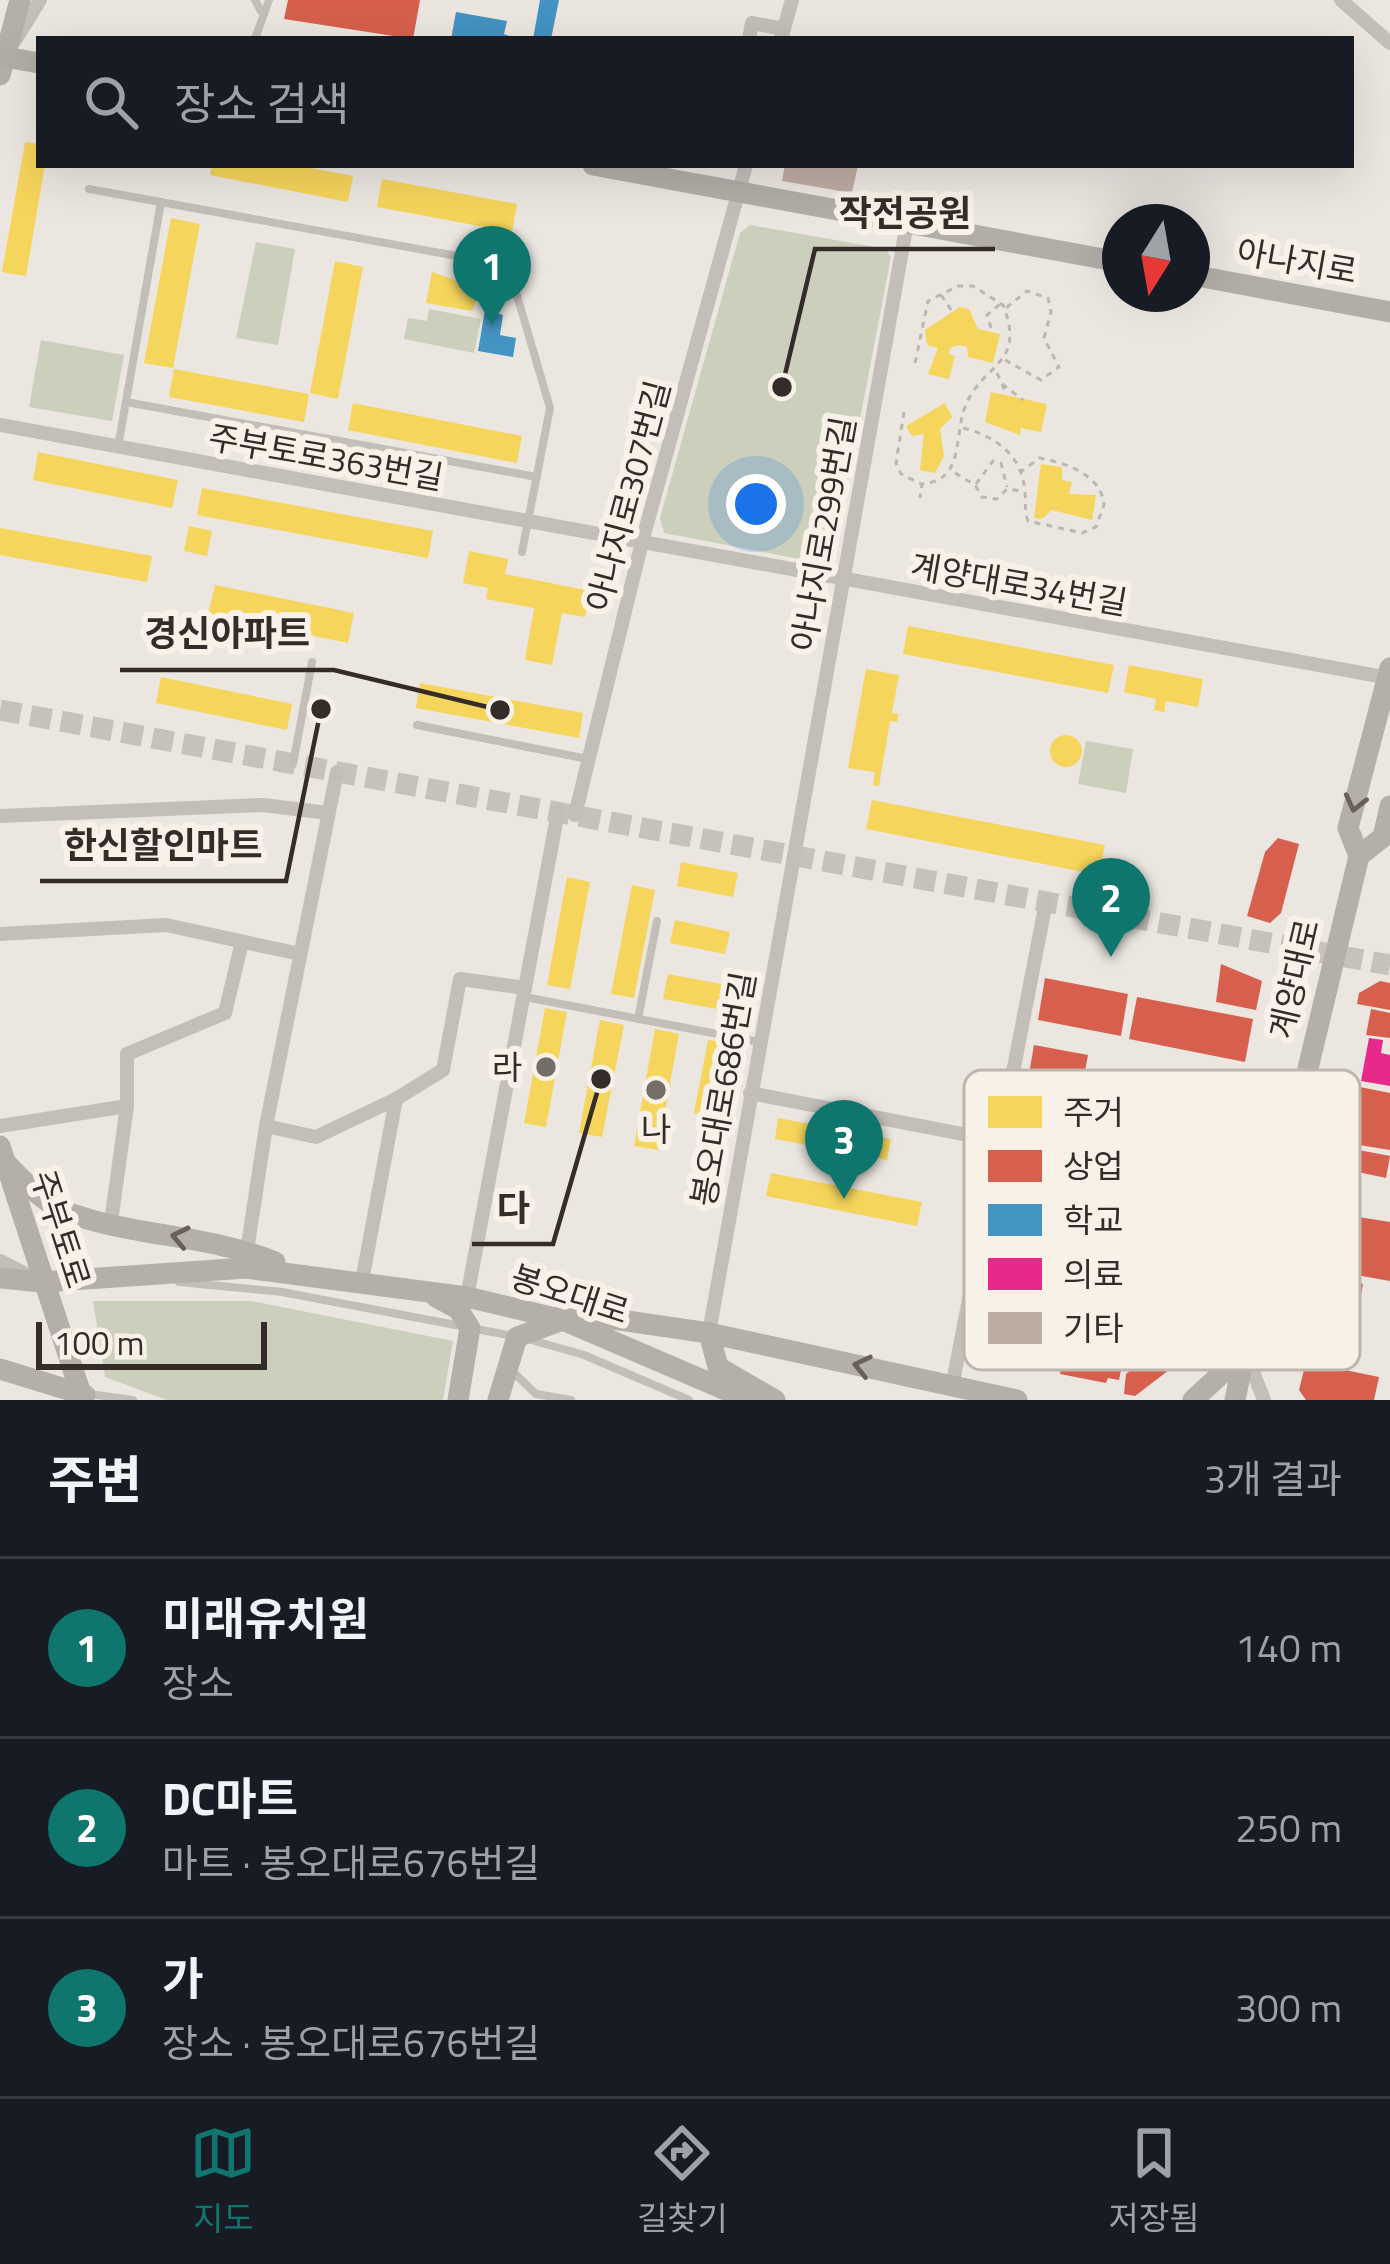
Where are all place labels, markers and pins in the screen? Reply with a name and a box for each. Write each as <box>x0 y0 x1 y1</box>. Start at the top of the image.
callout: 작전공원 <box>815 177 995 249</box>
pin: 1 <box>453 226 531 325</box>
callout: 경신아파트 <box>120 598 334 670</box>
callout: 한신할인마트 <box>40 809 286 881</box>
pin: 2 <box>1072 858 1150 957</box>
place label: 라 <box>492 1042 522 1092</box>
marker: 라 <box>533 1054 559 1080</box>
marker: 나 <box>643 1077 669 1103</box>
pin: 3 <box>805 1100 883 1199</box>
place label: 나 <box>641 1104 671 1154</box>
callout: 다 <box>472 1172 553 1244</box>

